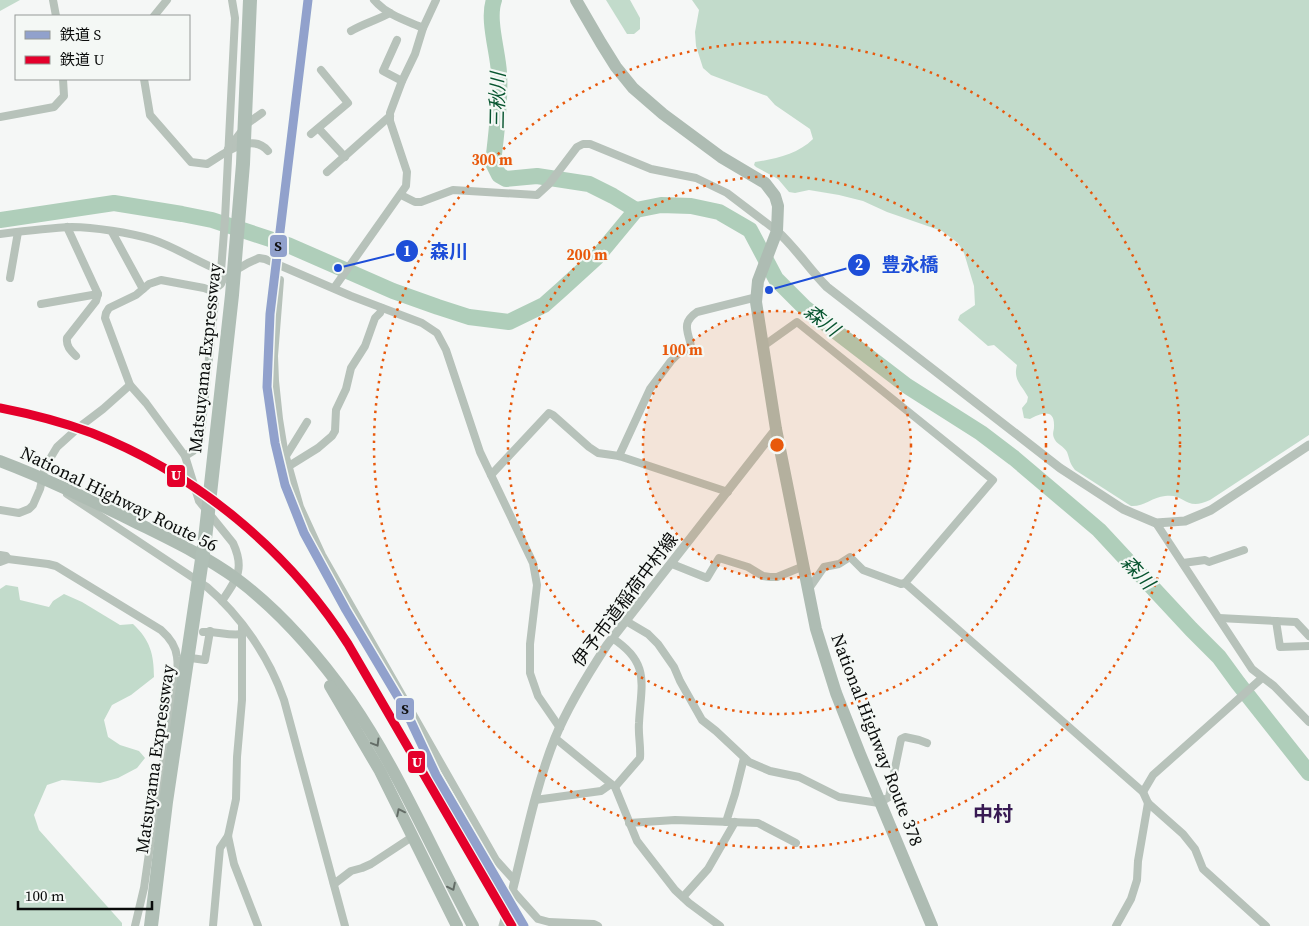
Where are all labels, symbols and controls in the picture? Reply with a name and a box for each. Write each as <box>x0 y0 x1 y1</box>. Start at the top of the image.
legend <box>15 15 190 80</box>
text: 鉄道 S <box>60 24 101 45</box>
text: 鉄道 U <box>60 49 104 70</box>
water label: 三秋川 <box>484 70 511 130</box>
text: 300 m <box>471 149 513 170</box>
line badge: S <box>269 234 288 258</box>
callout: 森川 <box>395 234 478 268</box>
text: S <box>274 236 282 256</box>
text: 森川 <box>430 238 468 264</box>
text: 1 <box>403 240 411 261</box>
text: 200 m <box>566 244 608 265</box>
callout: 豊永橋 <box>846 248 948 282</box>
text: 豊永橋 <box>881 251 939 277</box>
text: 2 <box>855 254 863 275</box>
street label: Matsuyama Expressway <box>182 261 227 454</box>
water label: 森川 <box>799 298 847 343</box>
text: 100 m <box>661 339 703 360</box>
centre of rings <box>768 436 786 454</box>
street label: National Highway Route 56 <box>16 440 222 557</box>
line badge: U <box>166 464 186 488</box>
text: U <box>171 465 181 485</box>
street label: 伊予市道稲荷中村線 <box>566 527 683 672</box>
water label: 森川 <box>1116 549 1162 596</box>
street label: National Highway Route 378 <box>825 630 930 850</box>
street label: Matsuyama Expressway <box>129 662 180 855</box>
line badge: S <box>395 697 415 721</box>
text: S <box>401 699 409 719</box>
one-way arrow <box>370 738 380 747</box>
line badge: U <box>407 750 426 774</box>
text: U <box>412 752 422 772</box>
district label: 中村 <box>973 800 1013 828</box>
one-way arrow <box>396 809 406 818</box>
scale bar <box>18 878 151 910</box>
one-way arrow <box>446 882 456 891</box>
text: 100 m <box>25 885 65 906</box>

